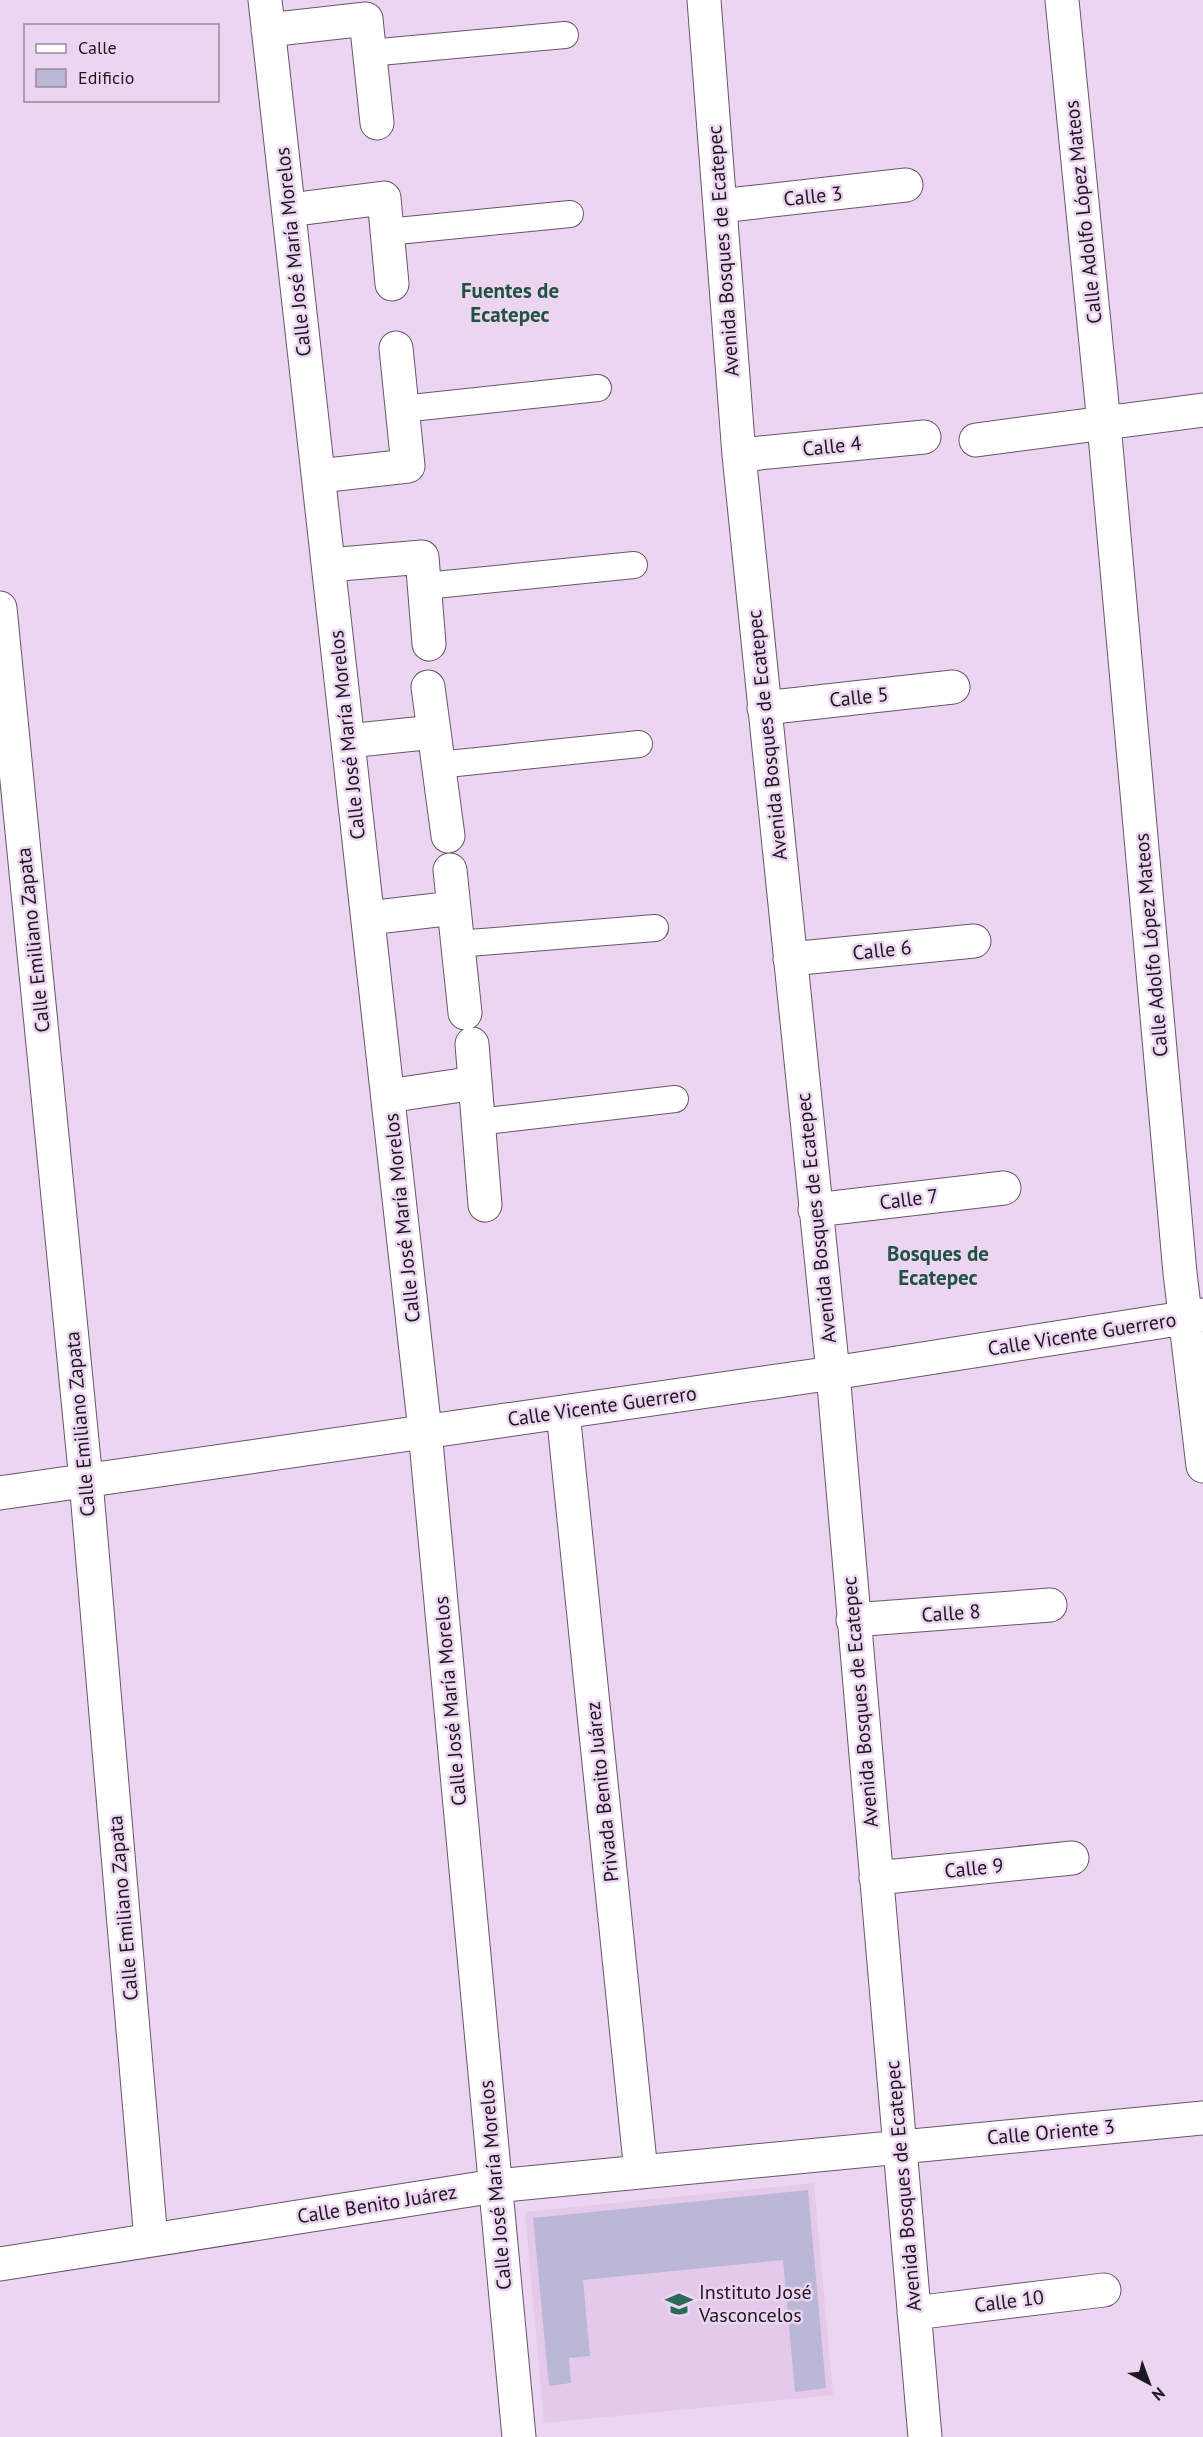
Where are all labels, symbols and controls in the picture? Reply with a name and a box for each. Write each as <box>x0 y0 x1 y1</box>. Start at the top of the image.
legend <box>24 24 219 102</box>
text: Calle <box>78 36 117 59</box>
text: Edificio <box>78 66 134 89</box>
street label: Calle Adolfo López Mateos <box>1058 99 1108 325</box>
street label: Avenida Bosques de Ecatepec <box>701 125 745 377</box>
street label: Calle José María Morelos <box>269 146 317 358</box>
street label: Calle 3 <box>782 180 844 212</box>
district label: Fuentes de Ecatepec <box>461 277 559 328</box>
street label: Calle 4 <box>801 430 863 462</box>
street label: Avenida Bosques de Ecatepec <box>741 609 793 861</box>
street label: Calle José María Morelos <box>323 629 371 841</box>
street label: Calle 5 <box>828 681 890 713</box>
street label: Calle Adolfo López Mateos <box>1128 832 1174 1058</box>
street label: Calle Emiliano Zapata <box>10 846 56 1034</box>
street label: Calle 6 <box>851 934 913 966</box>
street label: Avenida Bosques de Ecatepec <box>790 1092 842 1344</box>
street label: Calle José María Morelos <box>378 1112 426 1324</box>
street label: Calle 7 <box>878 1182 940 1216</box>
district label: Bosques de Ecatepec <box>887 1240 989 1291</box>
street label: Calle Vicente Guerrero <box>986 1306 1178 1362</box>
street label: Calle Emiliano Zapata <box>59 1330 101 1518</box>
street label: Calle Vicente Guerrero <box>506 1380 698 1432</box>
street label: Avenida Bosques de Ecatepec <box>836 1576 884 1828</box>
street label: Calle José María Morelos <box>428 1595 472 1807</box>
street label: Calle 8 <box>921 1598 981 1628</box>
street label: Privada Benito Juárez <box>580 1701 624 1883</box>
street label: Calle Emiliano Zapata <box>102 1814 144 2002</box>
street label: Calle 9 <box>943 1852 1005 1884</box>
street label: Avenida Bosques de Ecatepec <box>879 2060 927 2312</box>
street label: Calle José María Morelos <box>473 2079 517 2291</box>
street label: Calle Oriente 3 <box>986 2113 1116 2151</box>
street label: Calle Benito Juárez <box>295 2179 459 2229</box>
place label: Instituto José Vasconcelos <box>698 2279 812 2328</box>
street label: Calle 10 <box>973 2284 1045 2318</box>
school or university icon: Instituto José Vasconcelos <box>664 2289 694 2319</box>
north arrow <box>1119 2353 1179 2413</box>
text: N <box>1148 2383 1169 2405</box>

